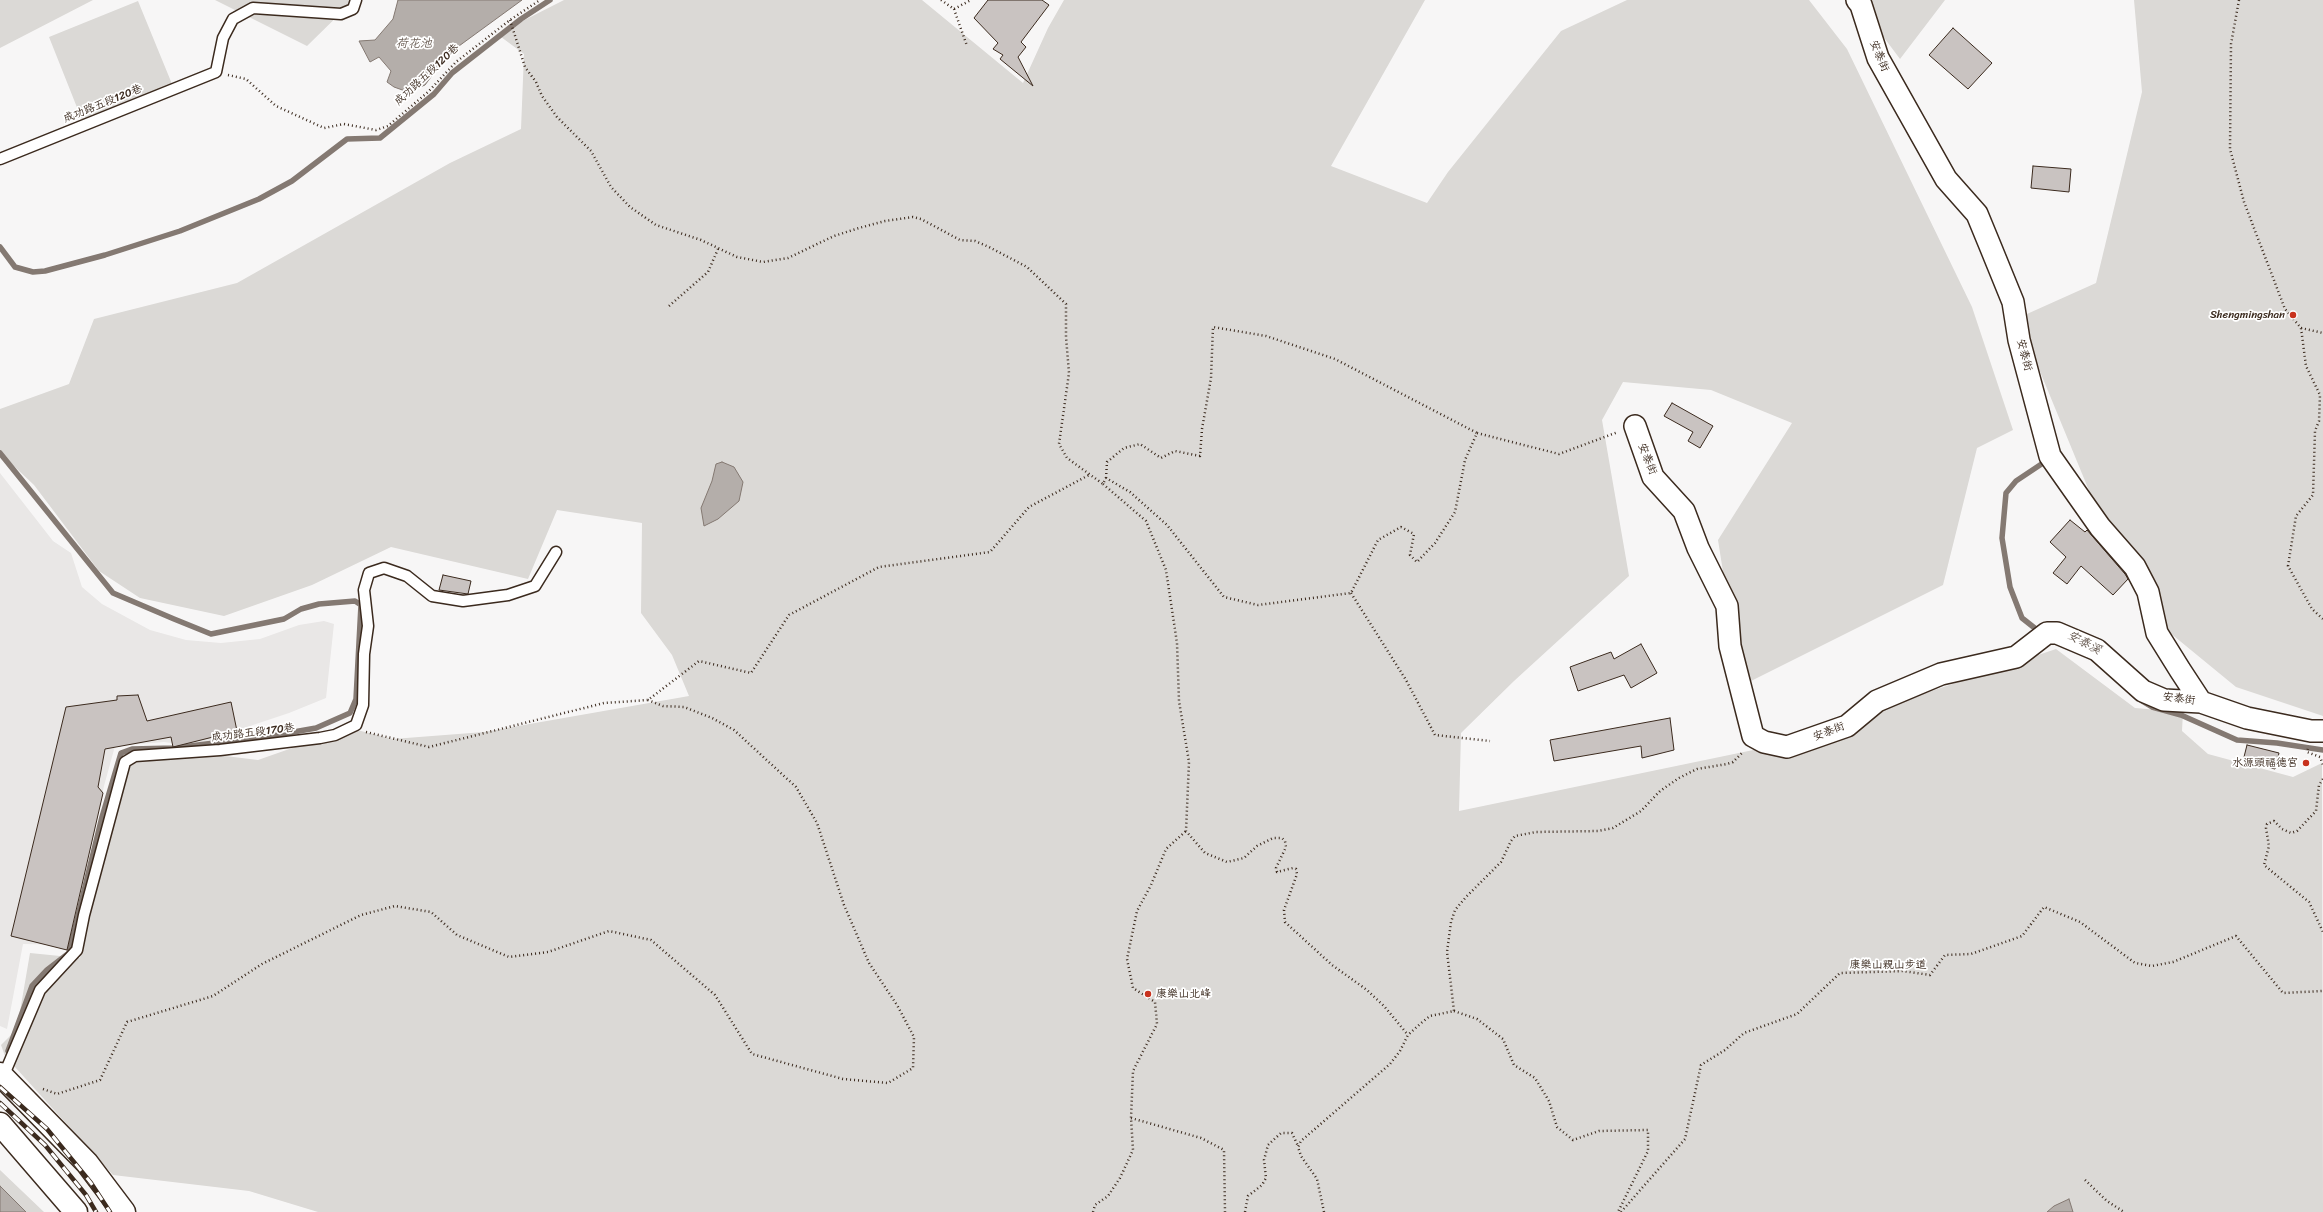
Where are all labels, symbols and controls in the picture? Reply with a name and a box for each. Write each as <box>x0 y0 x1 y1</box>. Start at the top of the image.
water label: 荷花池 <box>396 37 432 51</box>
street label: 安泰街 <box>1866 38 1892 74</box>
street label: 成功路五段120巷 <box>392 42 462 108</box>
street label: 成功路五段120巷 <box>62 82 144 126</box>
place label: Shengmingshan <box>2210 308 2285 322</box>
marker: Shengmingshan <box>2288 310 2298 320</box>
street label: 安泰街 <box>2014 337 2034 373</box>
street label: 安泰街 <box>1635 441 1659 477</box>
water label: 安泰溪 <box>2065 628 2103 658</box>
street label: 安泰街 <box>2162 690 2196 708</box>
street label: 安泰街 <box>1811 720 1847 744</box>
street label: 成功路五段170巷 <box>211 721 295 745</box>
place label: 水源頭福德宮 <box>2232 756 2298 770</box>
marker: 水源頭福德宮 <box>2301 758 2311 768</box>
street label: 康樂山親山步道 <box>1850 958 1926 972</box>
place label: 康樂山北峰 <box>1156 987 1211 1001</box>
marker: 康樂山北峰 <box>1143 989 1153 999</box>

